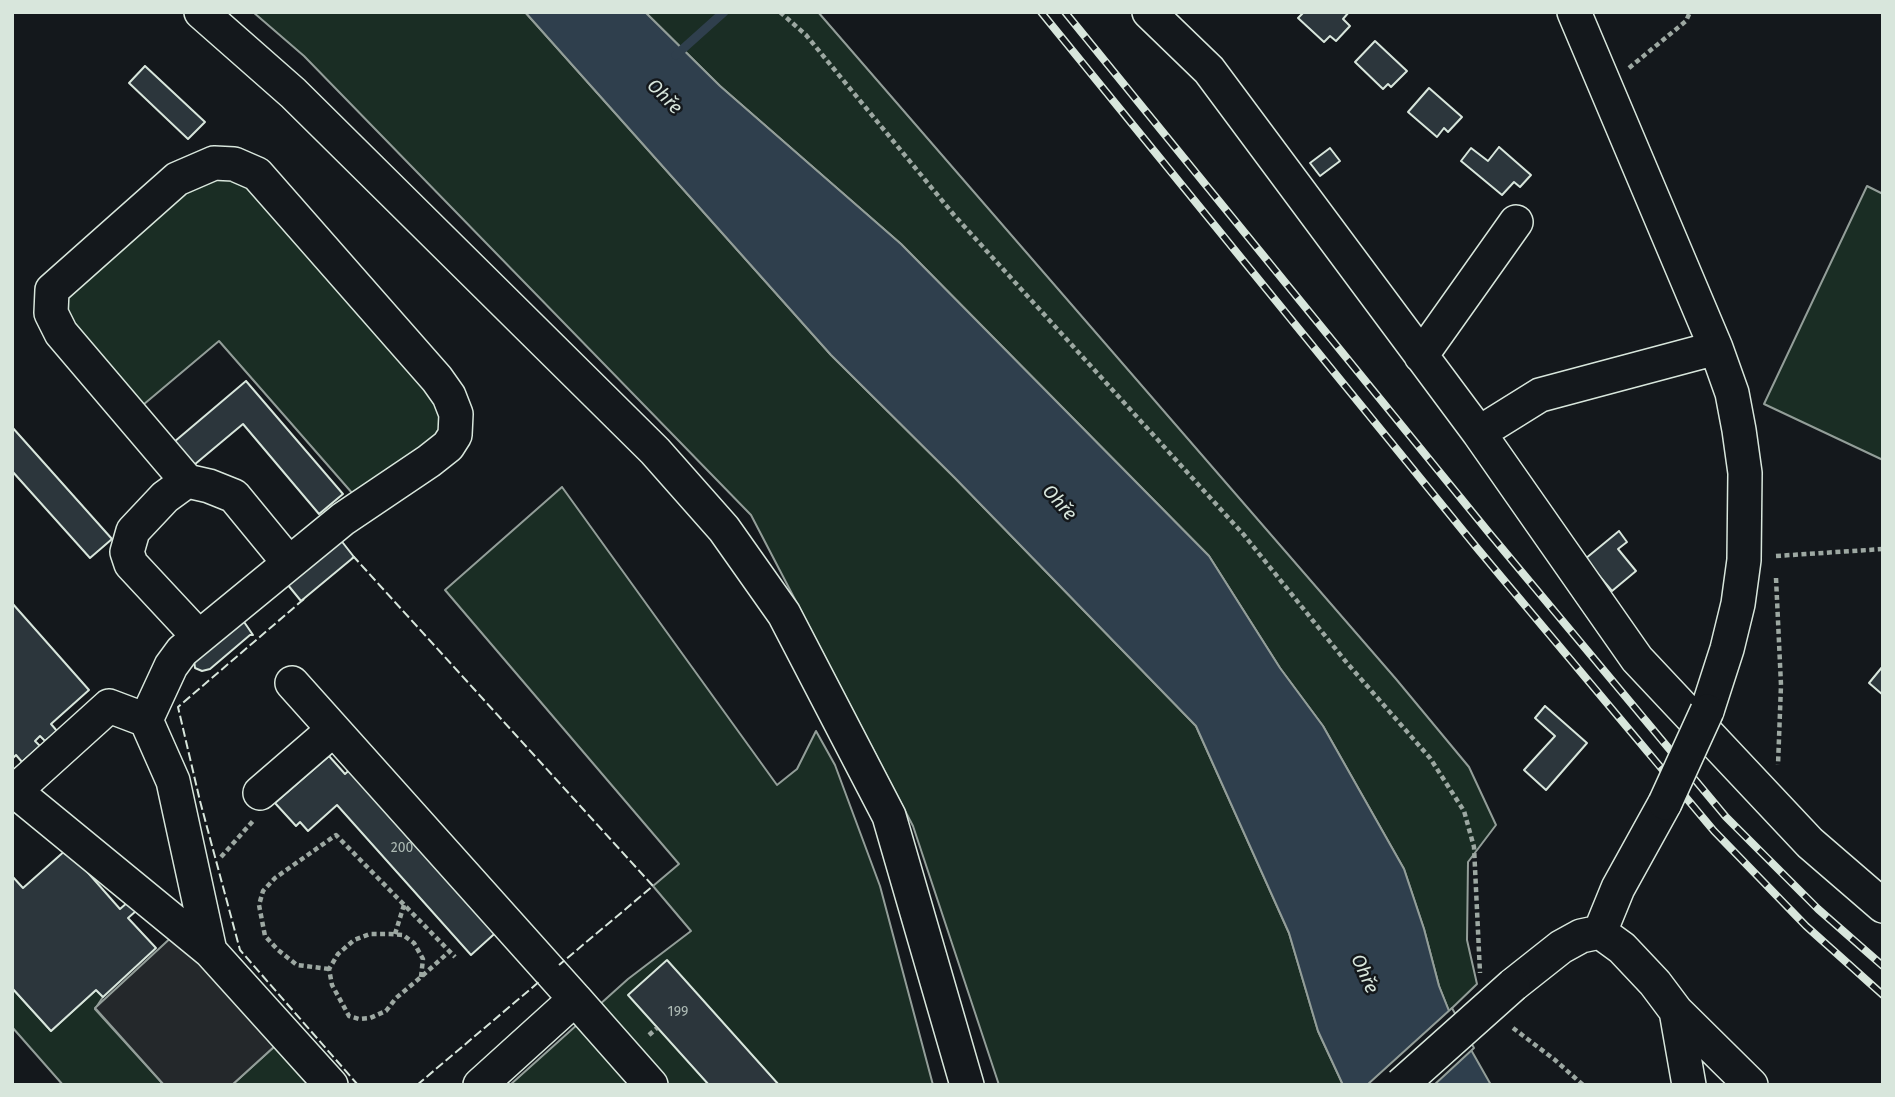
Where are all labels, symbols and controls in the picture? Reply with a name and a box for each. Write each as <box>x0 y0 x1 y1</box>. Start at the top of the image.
water label: Ohře <box>642 75 686 119</box>
water label: Ohře <box>1037 480 1081 526</box>
house number: 200 <box>391 840 413 856</box>
water label: Ohře <box>1345 951 1383 997</box>
house number: 199 <box>668 1004 688 1020</box>

